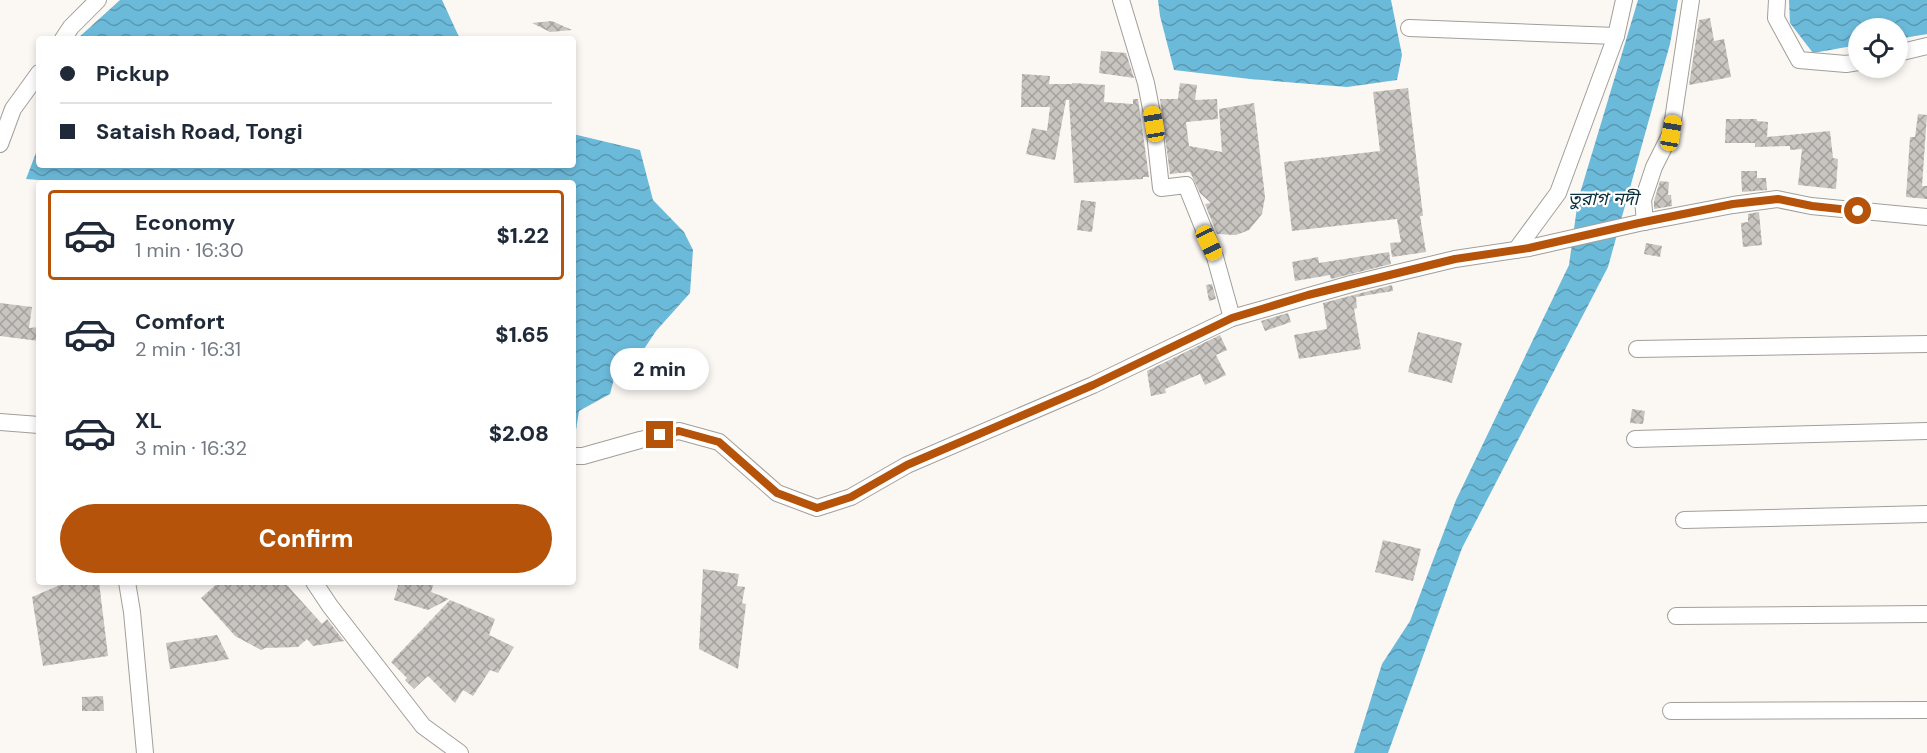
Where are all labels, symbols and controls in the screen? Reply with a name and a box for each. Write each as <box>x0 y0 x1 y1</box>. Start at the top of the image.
map controls <box>1848 18 1908 78</box>
button: locate <box>1848 18 1908 78</box>
text: Pickup <box>96 59 170 88</box>
car <box>1142 105 1166 143</box>
car <box>1659 114 1683 152</box>
text: Sataish Road, Tongi <box>96 117 303 146</box>
water label: তুরাগ নদী <box>1568 187 1641 211</box>
route start <box>1844 197 1871 224</box>
icon: car <box>63 208 117 262</box>
text: Economy <box>135 208 235 237</box>
text: $1.22 <box>496 221 549 250</box>
car <box>1193 223 1225 263</box>
text: 1 min · 16:30 <box>135 237 244 263</box>
icon: car <box>63 307 117 361</box>
text: Comfort <box>135 307 225 336</box>
text: $1.65 <box>495 320 549 349</box>
text: 2 min · 16:31 <box>135 336 241 362</box>
callout: 2 min <box>610 348 710 390</box>
text: 2 min <box>633 356 686 382</box>
icon: car <box>63 406 117 460</box>
text: XL <box>135 406 162 435</box>
text: $2.08 <box>489 419 549 448</box>
route end <box>646 421 673 448</box>
text: 3 min · 16:32 <box>135 435 247 461</box>
button: Confirm <box>60 504 552 573</box>

